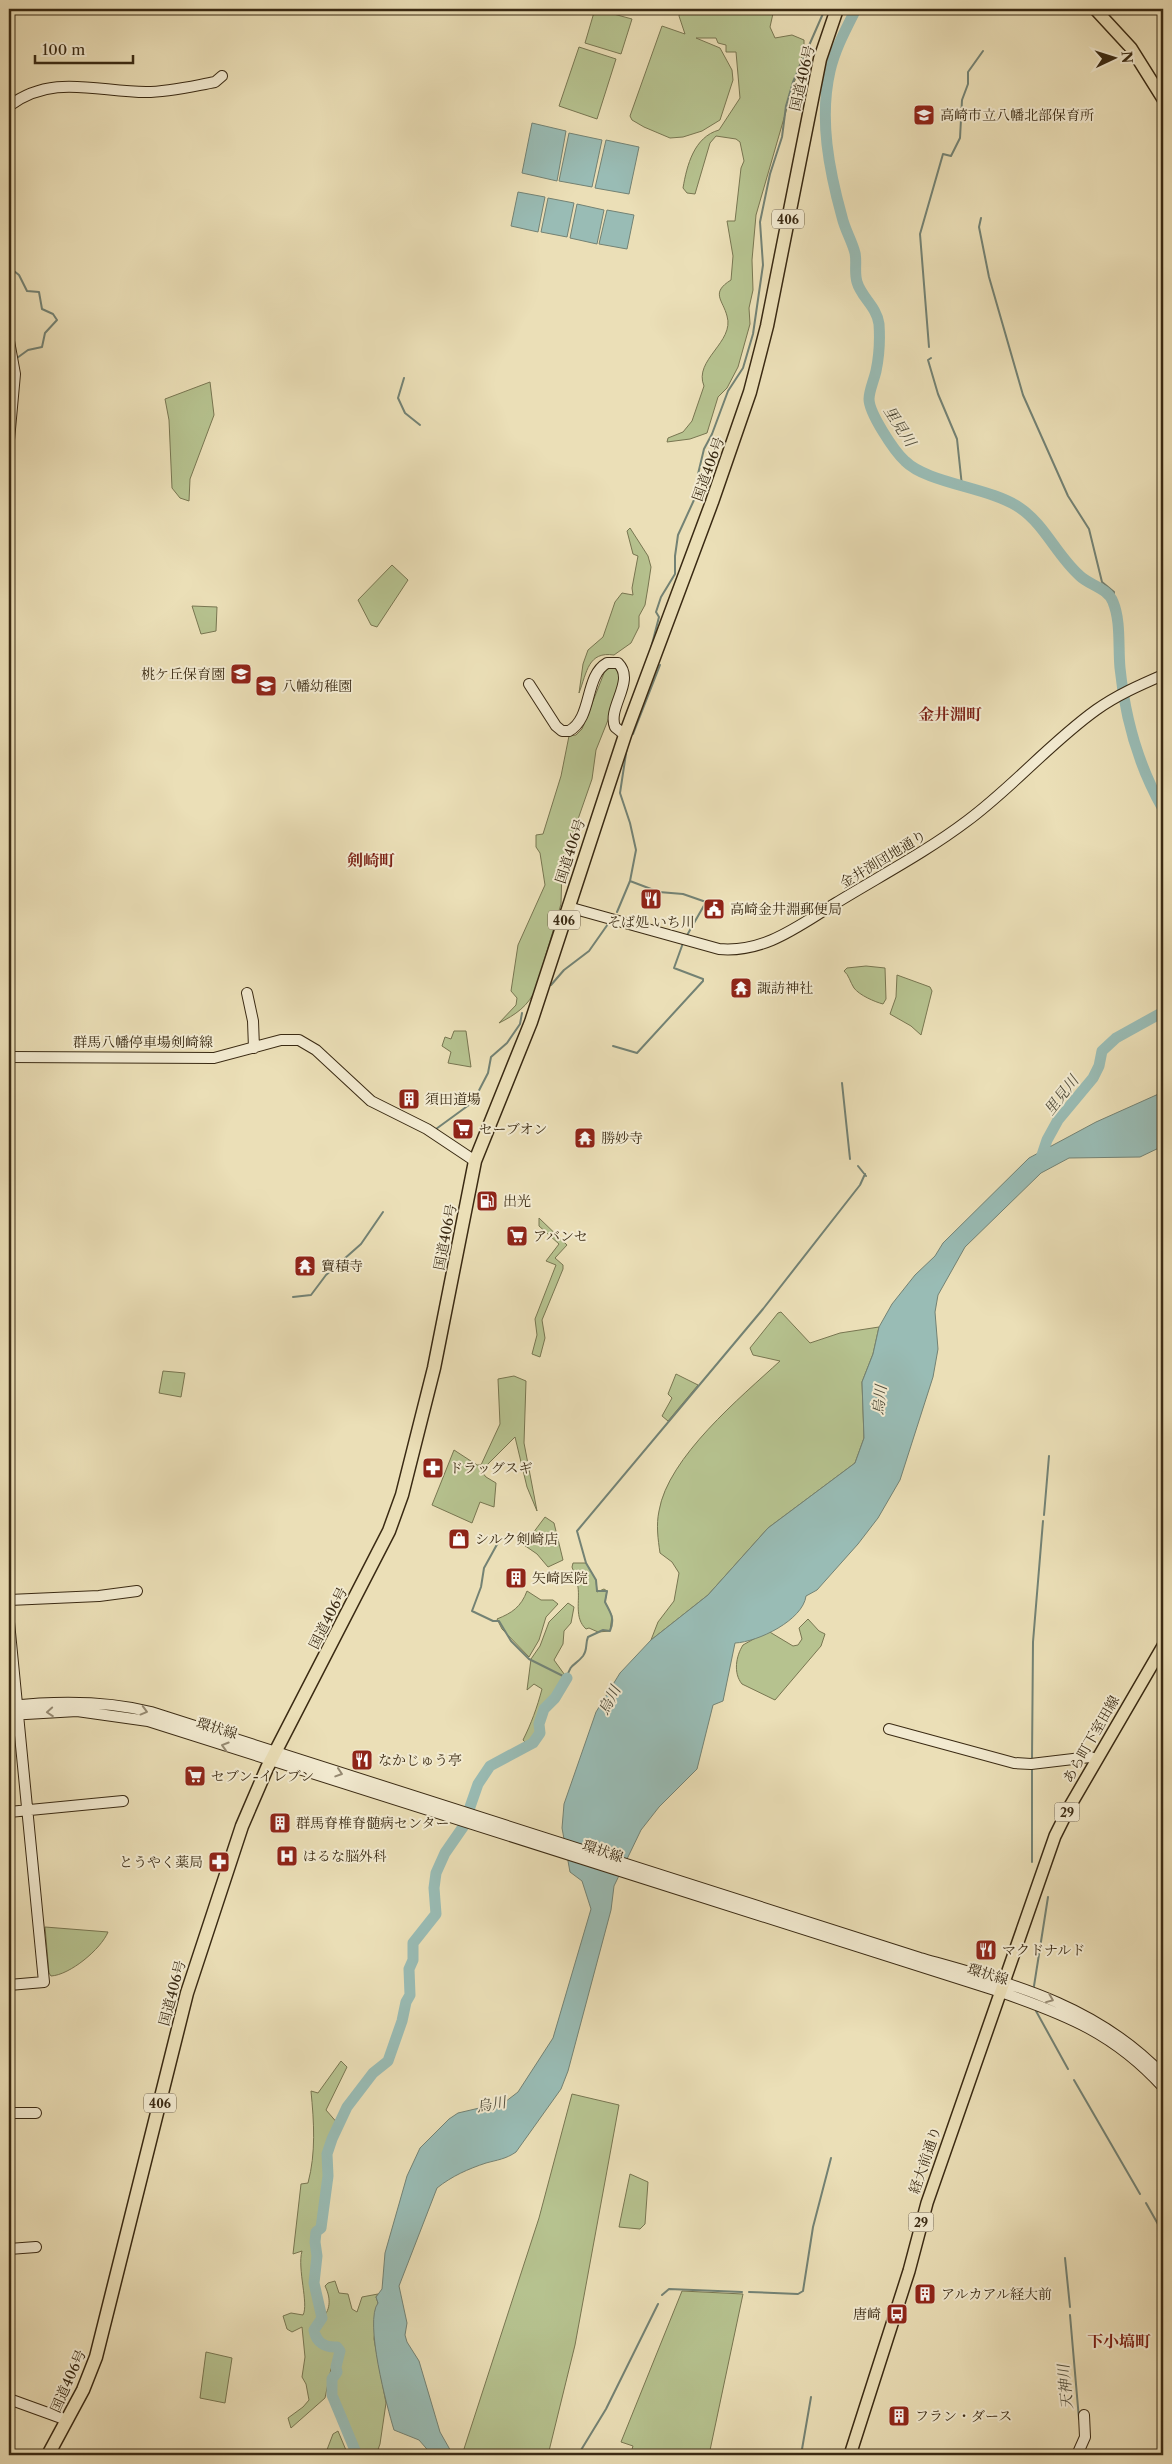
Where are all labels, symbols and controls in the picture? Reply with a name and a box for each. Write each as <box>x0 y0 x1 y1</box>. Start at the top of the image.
scale bar <box>35 32 132 64</box>
north arrow <box>1090 32 1140 82</box>
text: 100 m <box>42 40 85 59</box>
street label: 国道406号 <box>786 43 818 113</box>
text: N <box>1118 50 1136 64</box>
school or university icon: 高崎市立八幡北部保育所 <box>912 103 936 127</box>
place label: 高崎市立八幡北部保育所 <box>940 106 1094 124</box>
road number: 406 <box>772 210 804 228</box>
water label: 里見川 <box>880 402 921 452</box>
street label: 国道406号 <box>688 434 728 504</box>
school or university icon: 桃ケ丘保育園 <box>229 662 253 686</box>
place label: 桃ケ丘保育園 <box>141 665 225 683</box>
school or university icon: 八幡幼稚園 <box>254 674 278 698</box>
place label: 八幡幼稚園 <box>282 677 352 695</box>
district label: 金井淵町 <box>918 704 982 724</box>
street label: 国道406号 <box>551 816 589 886</box>
street label: 金井渕団地通り <box>836 826 930 892</box>
district label: 剣崎町 <box>347 850 395 870</box>
restaurant icon: そば処 いち川 <box>639 887 663 911</box>
public building icon: 高崎金井淵郵便局 <box>702 897 726 921</box>
place label: 高崎金井淵郵便局 <box>730 900 842 918</box>
road number: 406 <box>548 910 580 930</box>
place label: そば処 いち川 <box>607 913 695 931</box>
temple icon: 諏訪神社 <box>729 976 753 1000</box>
place label: 諏訪神社 <box>757 979 813 997</box>
street label: 群馬八幡停車場剣崎線 <box>73 1033 213 1051</box>
water label: 里見川 <box>1040 1070 1084 1119</box>
building icon: 須田道場 <box>397 1087 421 1111</box>
place label: 須田道場 <box>425 1090 481 1108</box>
supermarket icon: セーブオン <box>451 1117 475 1141</box>
place label: セーブオン <box>479 1120 548 1138</box>
temple icon: 勝妙寺 <box>573 1126 597 1150</box>
place label: 勝妙寺 <box>601 1129 643 1147</box>
fuel station icon: 出光 <box>475 1189 499 1213</box>
place label: 出光 <box>503 1192 531 1210</box>
street label: 国道406号 <box>430 1202 460 1272</box>
supermarket icon: アバンセ <box>505 1224 529 1248</box>
place label: アバンセ <box>533 1227 588 1245</box>
temple icon: 寶積寺 <box>293 1254 317 1278</box>
place label: 寶積寺 <box>321 1257 363 1275</box>
water label: 烏川 <box>868 1382 891 1416</box>
pharmacy icon: ドラッグスギ <box>421 1456 445 1480</box>
place label: ドラッグスギ <box>449 1459 533 1477</box>
shop icon: シルク剣崎店 <box>447 1527 471 1551</box>
place label: シルク剣崎店 <box>475 1530 558 1548</box>
building icon: 矢崎医院 <box>504 1566 528 1590</box>
place label: 矢崎医院 <box>532 1569 588 1587</box>
street label: 国道406号 <box>305 1584 351 1652</box>
water label: 烏川 <box>594 1681 625 1718</box>
street label: あら町下室田線 <box>1059 1692 1123 1786</box>
one-way arrow <box>140 1705 148 1715</box>
one-way arrow <box>46 1706 54 1717</box>
street label: 環状線 <box>194 1713 240 1743</box>
one-way arrow <box>222 1741 230 1751</box>
restaurant icon: なかじゅう亭 <box>350 1748 374 1772</box>
place label: なかじゅう亭 <box>378 1751 462 1769</box>
supermarket icon: セブン-イレブン <box>183 1764 207 1788</box>
place label: セブン-イレブン <box>211 1767 314 1785</box>
one-way arrow <box>334 1767 343 1777</box>
road number: 29 <box>1054 1802 1080 1821</box>
building icon: 群馬脊椎脊髄病センター <box>268 1811 292 1835</box>
place label: 群馬脊椎脊髄病センター <box>296 1814 449 1832</box>
street label: 環状線 <box>580 1836 626 1866</box>
hospital icon: はるな脳外科 <box>275 1844 299 1868</box>
place label: はるな脳外科 <box>303 1847 387 1865</box>
pharmacy icon: とうやく薬局 <box>207 1850 231 1874</box>
place label: とうやく薬局 <box>119 1853 203 1871</box>
restaurant icon: マクドナルド <box>974 1938 998 1962</box>
place label: マクドナルド <box>1002 1941 1085 1959</box>
street label: 国道406号 <box>155 1958 189 2028</box>
street label: 環状線 <box>965 1959 1011 1989</box>
one-way arrow <box>1045 1993 1054 2003</box>
water label: 烏川 <box>475 2092 509 2116</box>
road number: 406 <box>144 2094 176 2112</box>
street label: 経大前通り <box>905 2124 945 2196</box>
road number: 29 <box>908 2212 934 2232</box>
building icon: アルカアル経大前 <box>913 2282 937 2306</box>
place label: アルカアル経大前 <box>941 2285 1052 2303</box>
bus stop icon: 唐崎 <box>885 2302 909 2326</box>
place label: 唐崎 <box>853 2305 881 2323</box>
district label: 下小塙町 <box>1087 2331 1151 2351</box>
street label: 国道406号 <box>46 2347 90 2415</box>
water label: 天神川 <box>1053 2362 1076 2410</box>
building icon: フラン・ダース <box>887 2404 911 2428</box>
place label: フラン・ダース <box>915 2407 1012 2425</box>

